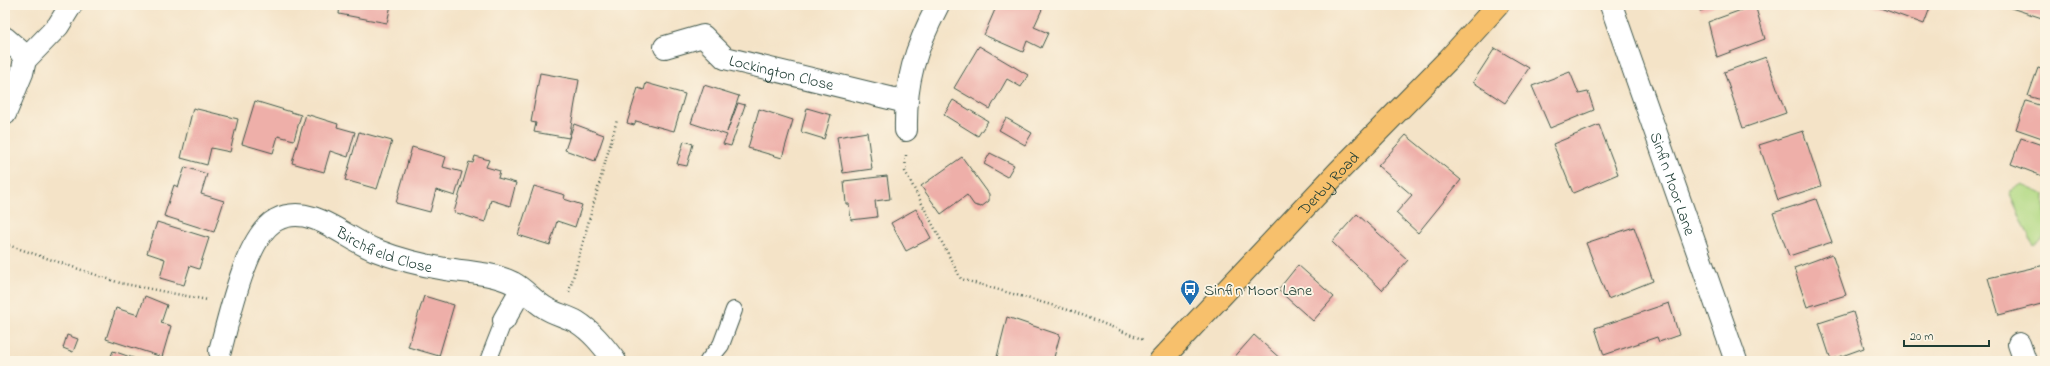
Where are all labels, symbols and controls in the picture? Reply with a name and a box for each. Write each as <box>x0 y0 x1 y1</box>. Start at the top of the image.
street label: Lockington Close <box>726 49 837 98</box>
street label: Sinfin Moor Lane <box>1642 129 1701 240</box>
street label: Derby Road <box>1293 147 1366 222</box>
street label: Birchfield Close <box>330 221 435 281</box>
bus stop icon: Sinfin Moor Lane <box>1179 278 1201 306</box>
place label: Sinfin Moor Lane <box>1204 279 1313 303</box>
scale bar <box>1904 322 1989 348</box>
text: 20 m <box>1910 328 1933 346</box>

